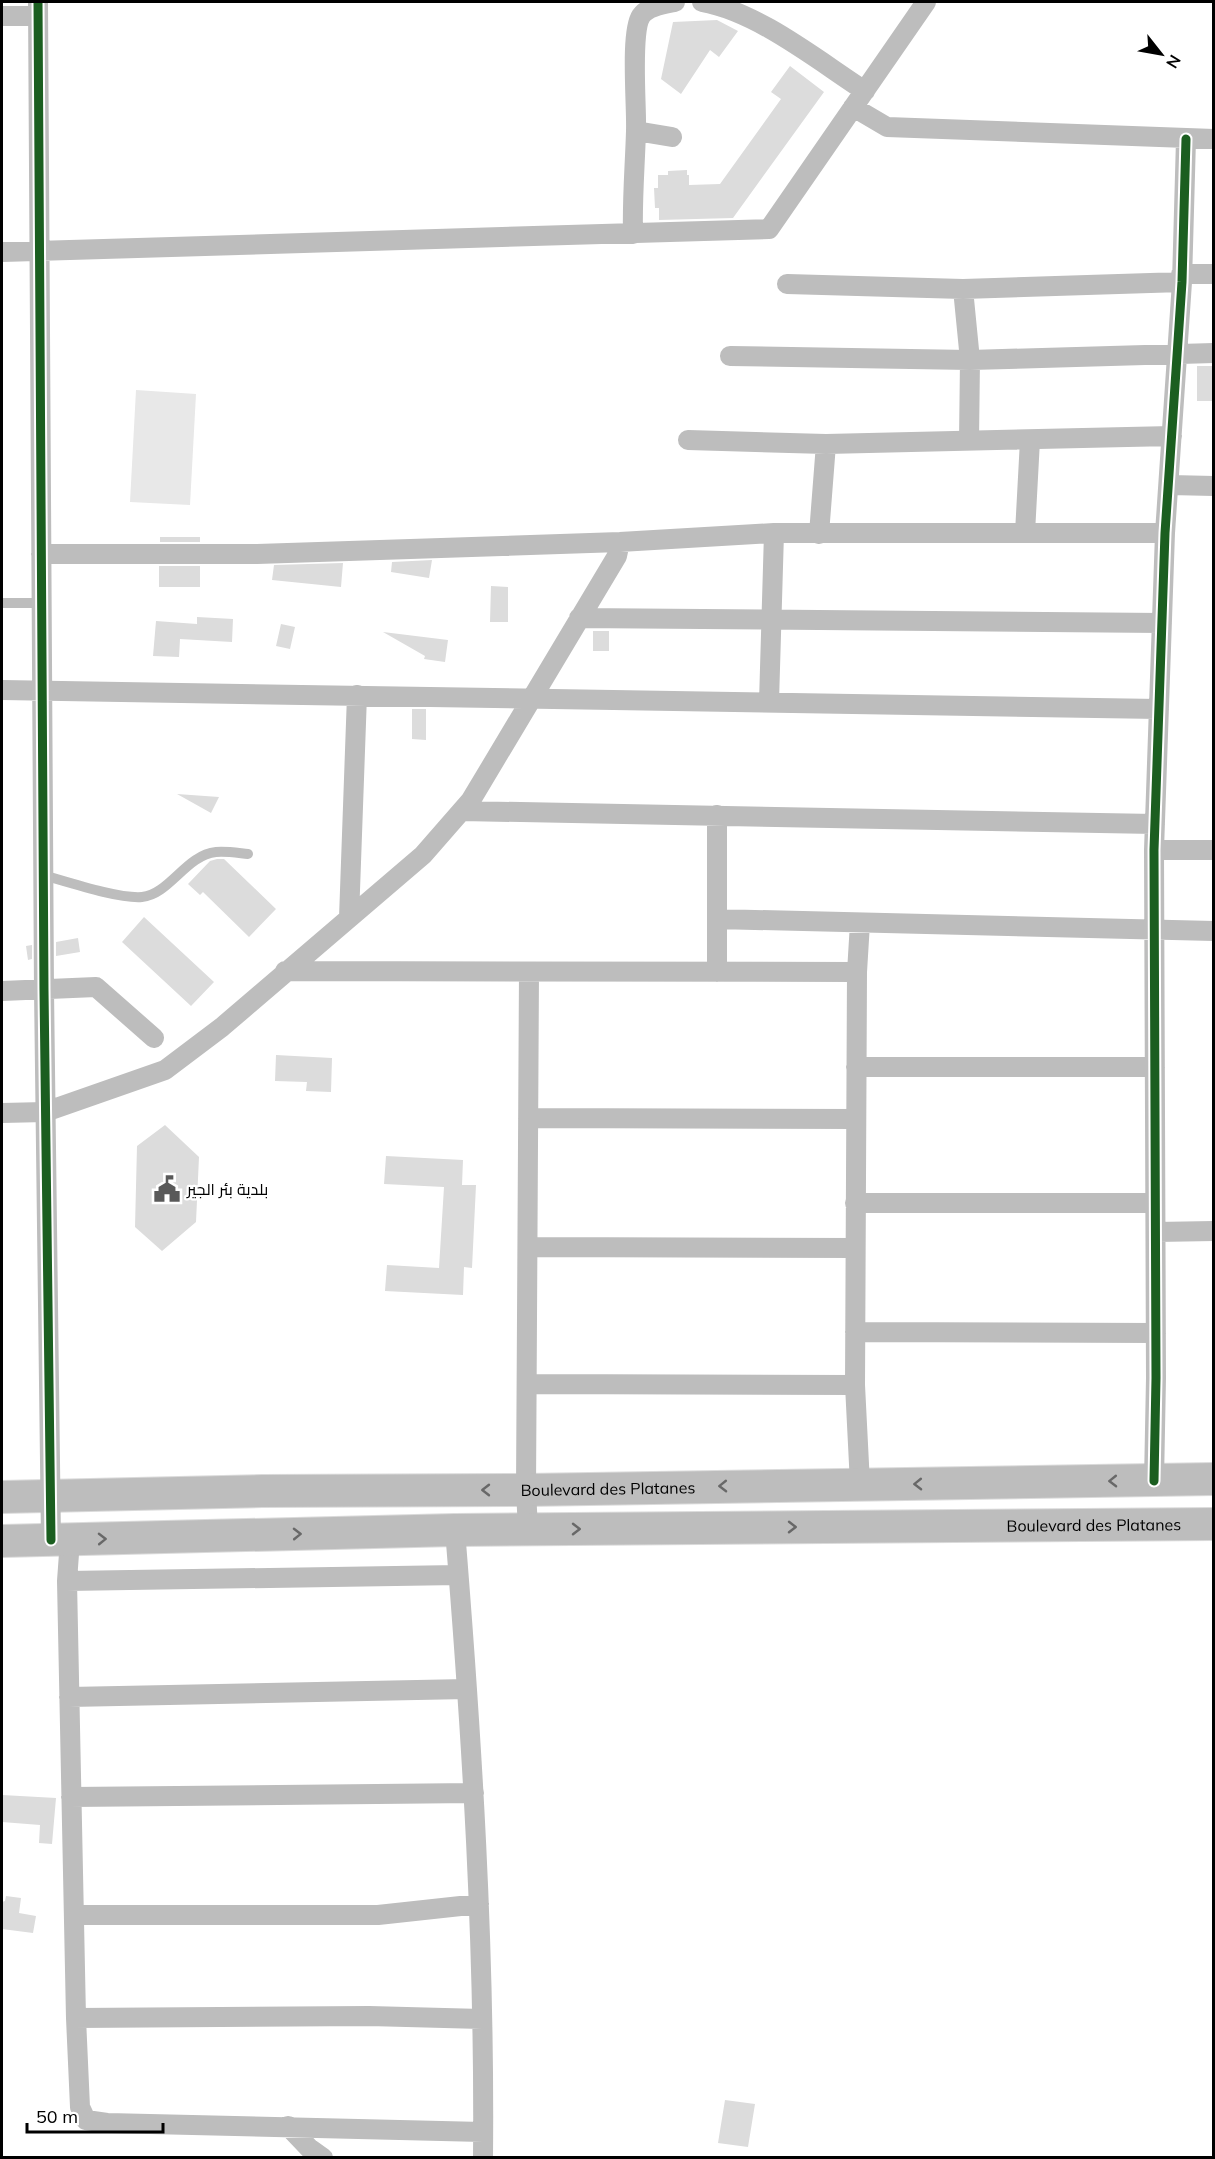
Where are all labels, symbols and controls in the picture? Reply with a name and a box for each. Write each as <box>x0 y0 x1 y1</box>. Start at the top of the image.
north arrow <box>1131 24 1191 84</box>
text: N <box>1162 51 1186 72</box>
public building icon: بلدية بئر الجير <box>152 1174 182 1204</box>
place label: بلدية بئر الجير <box>186 1179 268 1199</box>
one-way arrow <box>1109 1475 1118 1487</box>
street label: Boulevard des Platanes <box>520 1477 695 1500</box>
one-way arrow <box>914 1478 923 1490</box>
one-way arrow <box>719 1480 728 1493</box>
one-way arrow <box>482 1484 491 1496</box>
street label: Boulevard des Platanes <box>1006 1514 1181 1536</box>
one-way arrow <box>787 1521 796 1534</box>
one-way arrow <box>571 1523 580 1535</box>
one-way arrow <box>292 1528 301 1540</box>
one-way arrow <box>97 1533 106 1545</box>
scale bar <box>27 2096 164 2134</box>
text: 50 m <box>36 2105 78 2128</box>

